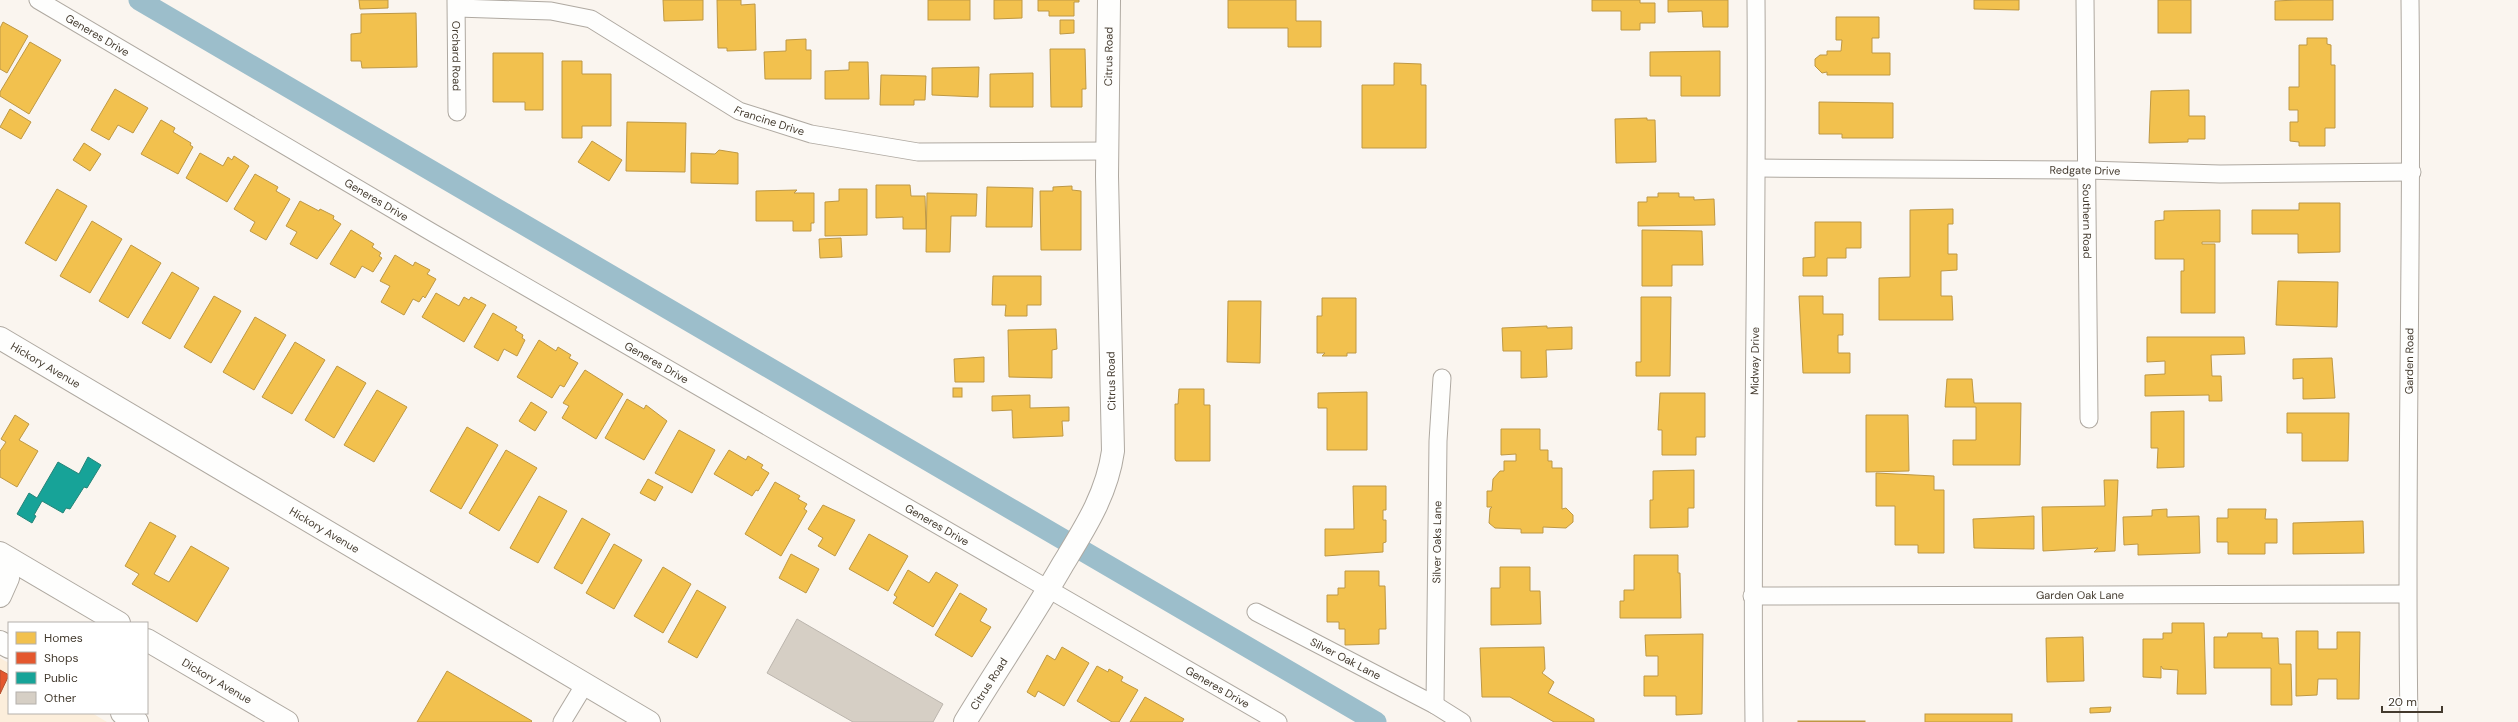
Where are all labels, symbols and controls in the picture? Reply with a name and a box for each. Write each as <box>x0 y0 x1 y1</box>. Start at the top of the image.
street label: Generes Drive <box>63 11 132 59</box>
street label: Orchard Road <box>449 21 464 91</box>
street label: Citrus Road <box>1101 27 1116 86</box>
street label: Francine Drive <box>731 103 806 138</box>
street label: Redgate Drive <box>2050 163 2121 178</box>
street label: Generes Drive <box>342 175 411 224</box>
street label: Southern Road <box>2080 183 2094 259</box>
street label: Midway Drive <box>1747 327 1762 395</box>
street label: Garden Road <box>2402 328 2416 394</box>
street label: Generes Drive <box>622 338 691 386</box>
street label: Hickory Avenue <box>8 339 83 391</box>
street label: Citrus Road <box>1103 351 1119 411</box>
street label: Generes Drive <box>902 501 972 549</box>
street label: Silver Oaks Lane <box>1429 501 1444 584</box>
street label: Hickory Avenue <box>287 504 362 556</box>
street label: Garden Oak Lane <box>2036 588 2124 602</box>
legend <box>8 622 148 714</box>
text: Homes <box>44 630 83 646</box>
street label: Silver Oak Lane <box>1308 634 1383 683</box>
text: Shops <box>44 650 79 666</box>
street label: Dickory Avenue <box>179 655 254 707</box>
street label: Citrus Road <box>967 655 1011 713</box>
street label: Generes Drive <box>1183 663 1252 711</box>
text: Public <box>44 670 78 686</box>
scale bar <box>2382 688 2442 714</box>
text: Other <box>44 690 77 706</box>
text: 20 m <box>2388 694 2417 710</box>

